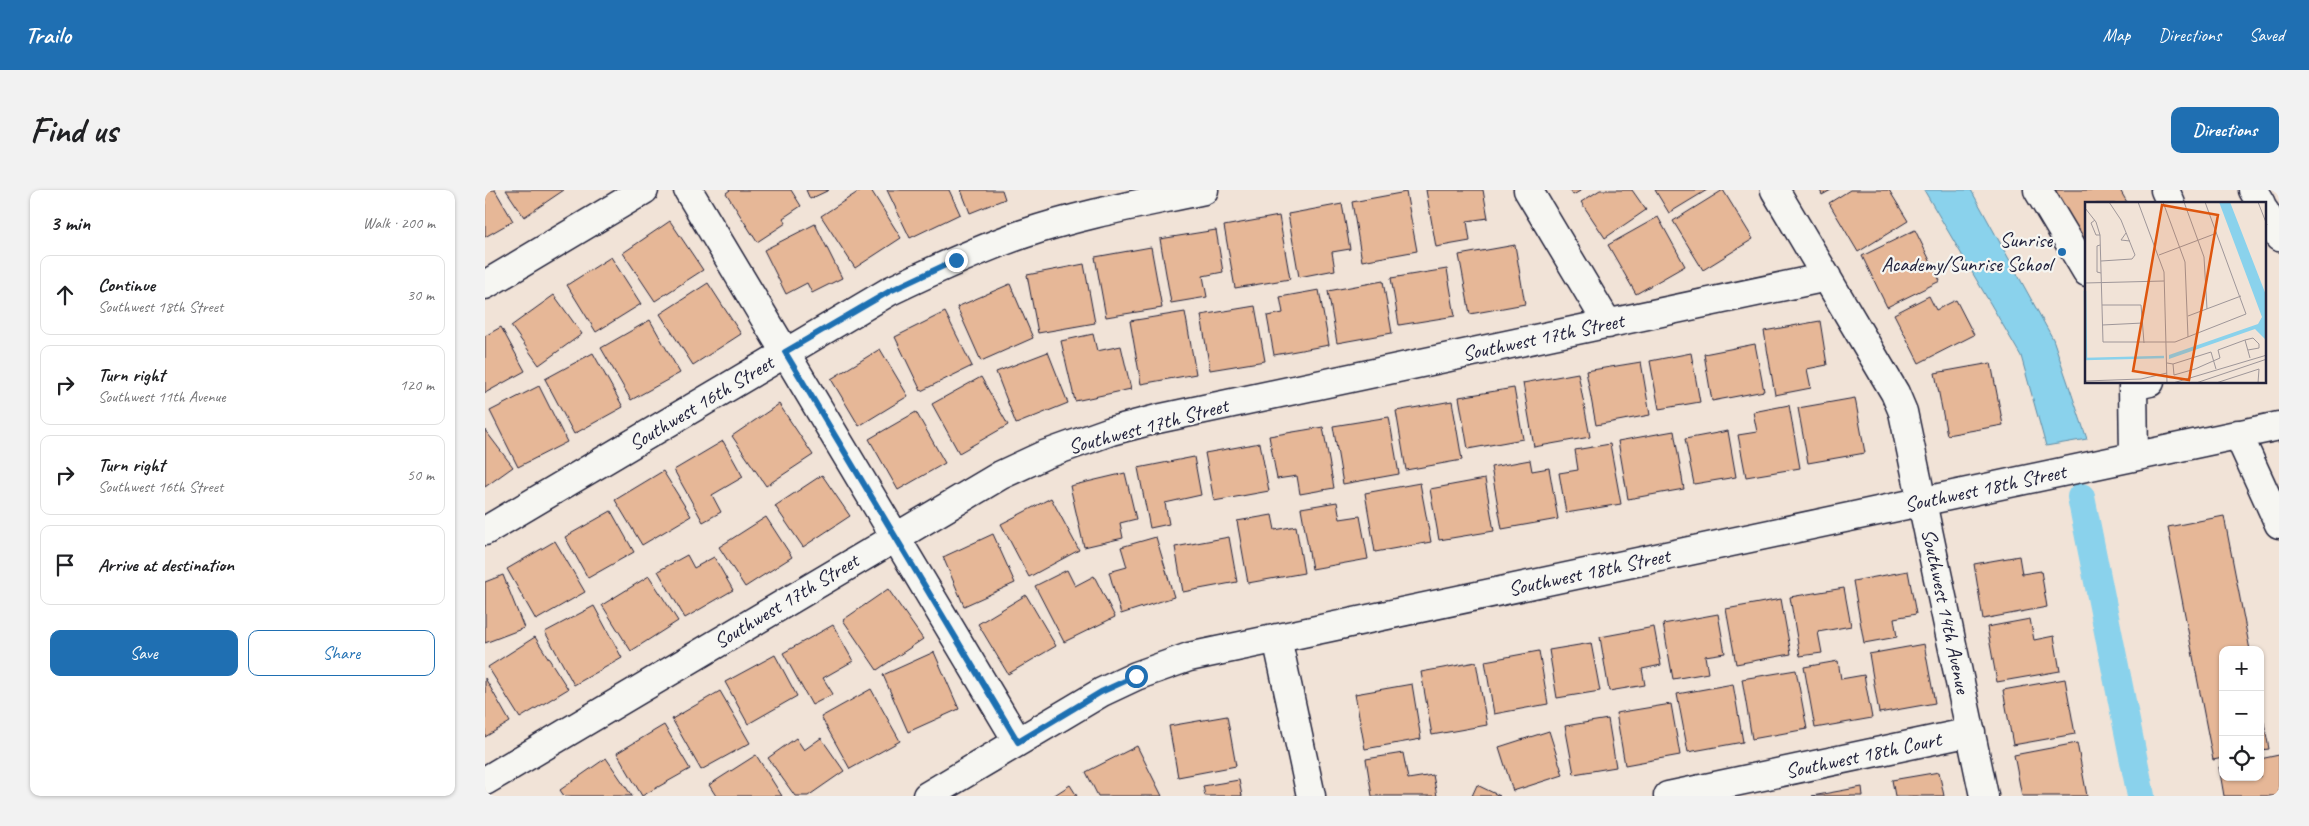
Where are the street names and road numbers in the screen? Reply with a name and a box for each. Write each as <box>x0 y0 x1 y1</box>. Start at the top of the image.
street label: Southwest 17th Street <box>1460 307 1628 367</box>
street label: Southwest 16th Street <box>624 348 780 456</box>
street label: Southwest 17th Street <box>1065 392 1233 460</box>
street label: Southwest 18th Street <box>1902 458 2070 518</box>
street label: Southwest 14th Avenue <box>1916 526 1976 697</box>
street label: Southwest 18th Street <box>1506 542 1674 602</box>
street label: Southwest 17th Street <box>709 546 865 654</box>
street label: Southwest 18th Court <box>1783 725 1945 784</box>

